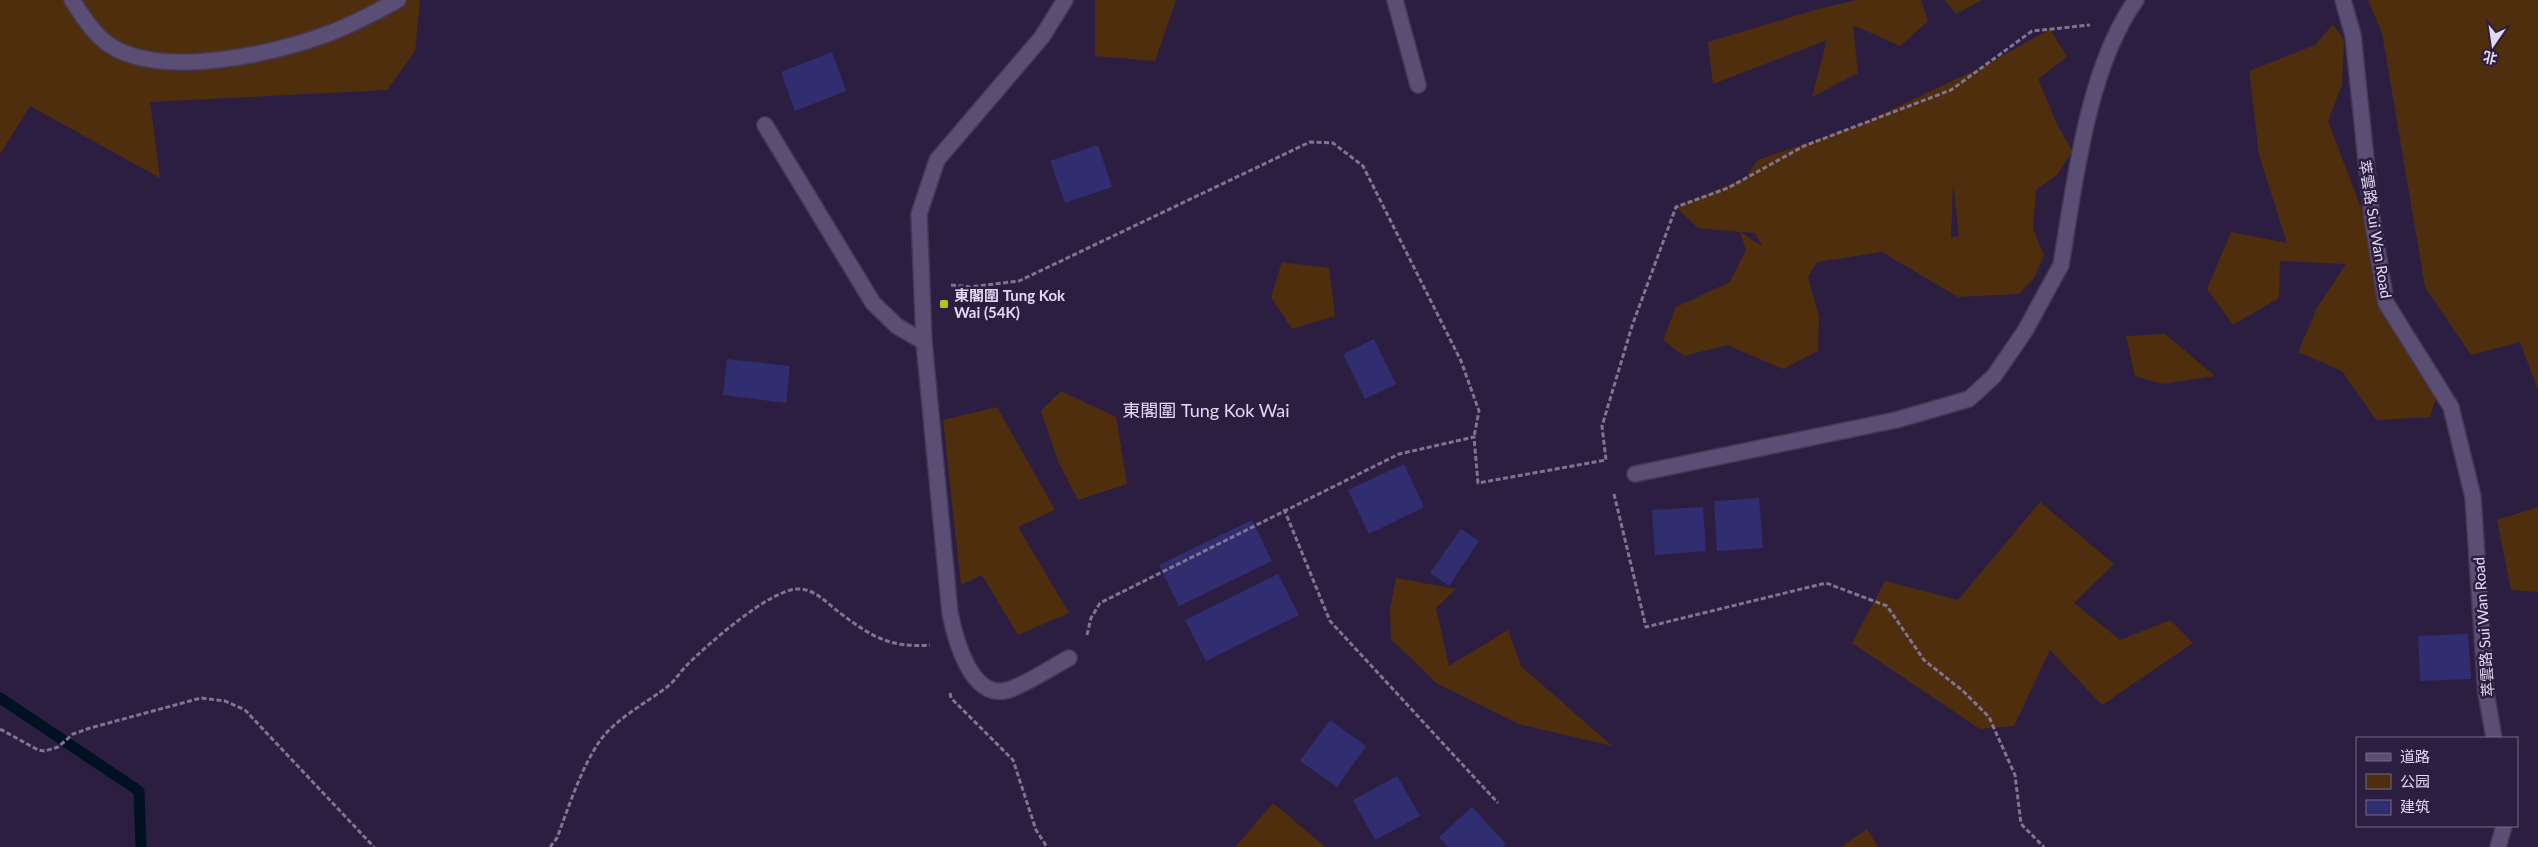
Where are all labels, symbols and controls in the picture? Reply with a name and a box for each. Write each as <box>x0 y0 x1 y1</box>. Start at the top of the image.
north arrow <box>2468 20 2518 70</box>
text: 北 <box>2481 48 2499 68</box>
street label: 萃雲路 Sui Wan Road <box>2356 158 2396 300</box>
place label: 東閣圍 Tung Kok Wai (54K) <box>954 286 1066 321</box>
marker: 東閣圍 Tung Kok Wai (54K) <box>938 298 950 310</box>
district label: 東閣圍 Tung Kok Wai <box>1122 399 1290 421</box>
street label: 萃雲路 Sui Wan Road <box>2469 557 2497 697</box>
legend <box>2356 737 2518 827</box>
text: 道路 <box>2400 747 2430 765</box>
text: 公园 <box>2400 772 2430 790</box>
text: 建筑 <box>2400 797 2430 815</box>

